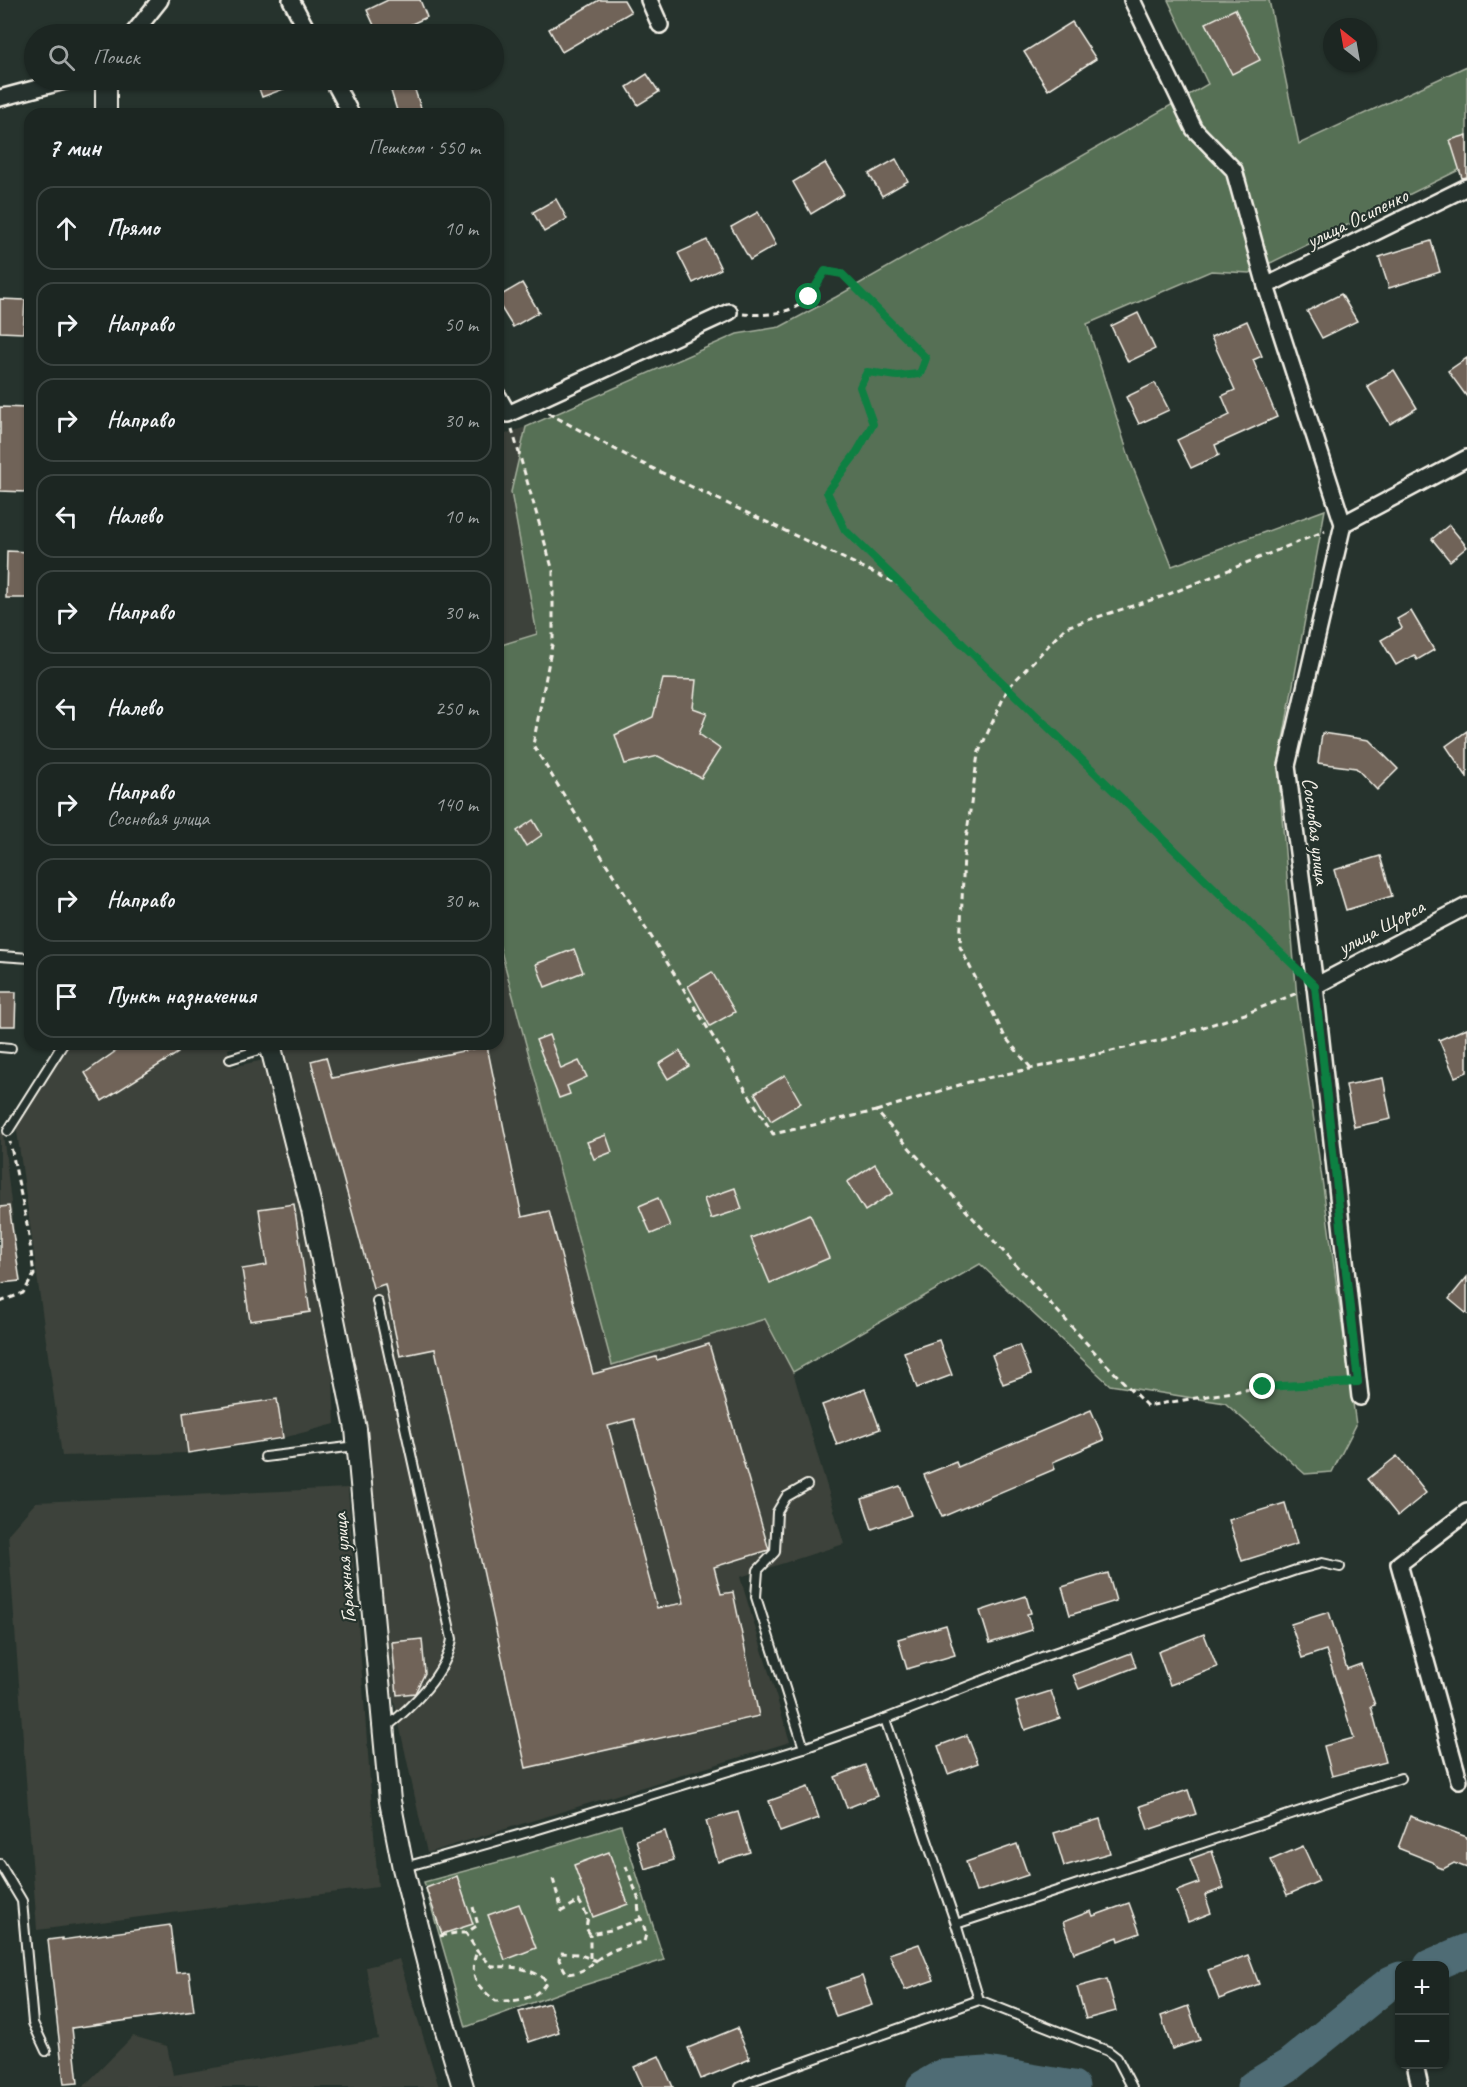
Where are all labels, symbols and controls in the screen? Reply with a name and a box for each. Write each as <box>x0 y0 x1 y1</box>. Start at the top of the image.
north arrow <box>1323 18 1377 72</box>
search box <box>24 24 504 90</box>
icon: search <box>45 41 78 74</box>
text: Поиск <box>93 43 139 71</box>
text: 7 мин <box>48 131 101 164</box>
text: Пешком · 550 m <box>368 135 480 160</box>
street label: улица Осипенко <box>1300 182 1414 255</box>
icon: ahead <box>50 212 83 245</box>
text: Прямо <box>107 214 159 242</box>
text: 10 m <box>444 216 478 241</box>
route start <box>795 283 821 309</box>
icon: right <box>50 308 83 341</box>
text: Направо <box>107 310 174 338</box>
text: 50 m <box>444 312 478 337</box>
icon: right <box>50 404 83 437</box>
text: Направо <box>107 406 174 434</box>
text: 30 m <box>444 408 478 433</box>
icon: left <box>50 500 83 533</box>
text: Налево <box>107 502 163 530</box>
text: 10 m <box>444 504 478 529</box>
icon: right <box>50 596 83 629</box>
text: Направо <box>107 598 174 626</box>
text: 30 m <box>444 600 478 625</box>
icon: left <box>50 692 83 725</box>
text: Налево <box>107 694 163 722</box>
text: 250 m <box>435 696 478 721</box>
street label: Сосновая улица <box>1297 776 1336 888</box>
text: Направо <box>107 778 174 806</box>
icon: right <box>50 788 83 821</box>
text: 140 m <box>435 792 478 817</box>
text: Сосновая улица <box>107 806 209 831</box>
icon: right <box>50 884 83 917</box>
text: Направо <box>107 886 174 914</box>
text: 30 m <box>444 888 478 913</box>
street label: улица Щорса <box>1331 893 1430 962</box>
icon: arrive <box>50 980 83 1013</box>
text: Пункт назначения <box>107 982 256 1010</box>
route end <box>1249 1373 1275 1399</box>
street label: Гаражная улица <box>326 1510 362 1624</box>
map controls <box>1395 1961 1449 2069</box>
button: + <box>1395 1961 1449 2015</box>
button: − <box>1395 2015 1449 2069</box>

